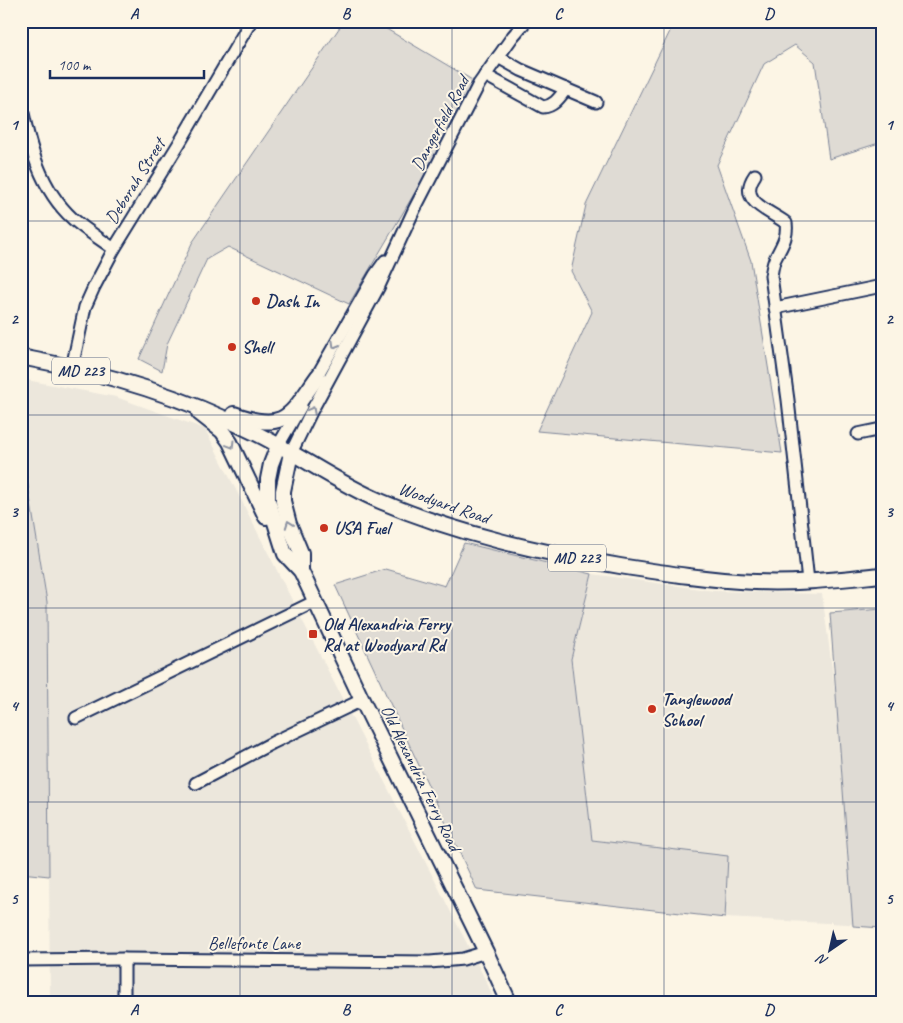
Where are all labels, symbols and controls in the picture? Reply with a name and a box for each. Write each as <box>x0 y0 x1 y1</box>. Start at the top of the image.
text: A <box>130 4 140 24</box>
text: B <box>342 4 352 24</box>
text: C <box>554 4 564 24</box>
text: D <box>764 4 775 24</box>
scale bar <box>50 48 204 80</box>
text: 100 m <box>58 56 92 75</box>
street label: Dangerfield Road <box>406 69 475 174</box>
text: 1 <box>10 115 19 135</box>
text: 1 <box>885 115 894 135</box>
street label: Deborah Street <box>100 132 171 228</box>
place label: Dash In <box>266 290 321 312</box>
marker: Dash In <box>250 295 262 307</box>
text: 2 <box>10 309 19 329</box>
text: 2 <box>885 309 894 329</box>
place label: Shell <box>242 336 276 358</box>
one-way arrow <box>332 339 342 348</box>
marker: Shell <box>226 341 238 353</box>
road number: MD 223 <box>52 358 110 384</box>
one-way arrow <box>306 406 316 415</box>
one-way arrow <box>225 439 235 448</box>
street label: Woodyard Road <box>396 477 495 530</box>
text: 3 <box>10 502 19 522</box>
text: 3 <box>885 502 894 522</box>
place label: USA Fuel <box>334 517 393 539</box>
one-way arrow <box>285 521 295 529</box>
marker: USA Fuel <box>318 522 330 534</box>
road number: MD 223 <box>548 544 606 572</box>
place label: Old Alexandria Ferry Rd at Woodyard Rd <box>323 613 452 656</box>
marker: Old Alexandria Ferry Rd at Woodyard Rd <box>307 628 319 640</box>
place label: Tanglewood School <box>662 688 734 731</box>
text: 4 <box>10 696 19 716</box>
text: 4 <box>885 696 894 716</box>
street label: Old Alexandria Ferry Road <box>376 701 467 857</box>
marker: Tanglewood School <box>646 703 658 715</box>
text: 5 <box>11 889 20 909</box>
text: 5 <box>886 889 895 909</box>
north arrow <box>806 926 856 976</box>
street label: Bellefonte Lane <box>208 932 301 954</box>
text: N <box>813 950 831 970</box>
text: A <box>130 1000 140 1020</box>
text: B <box>342 1000 352 1020</box>
text: C <box>554 1000 564 1020</box>
text: D <box>764 1000 775 1020</box>

